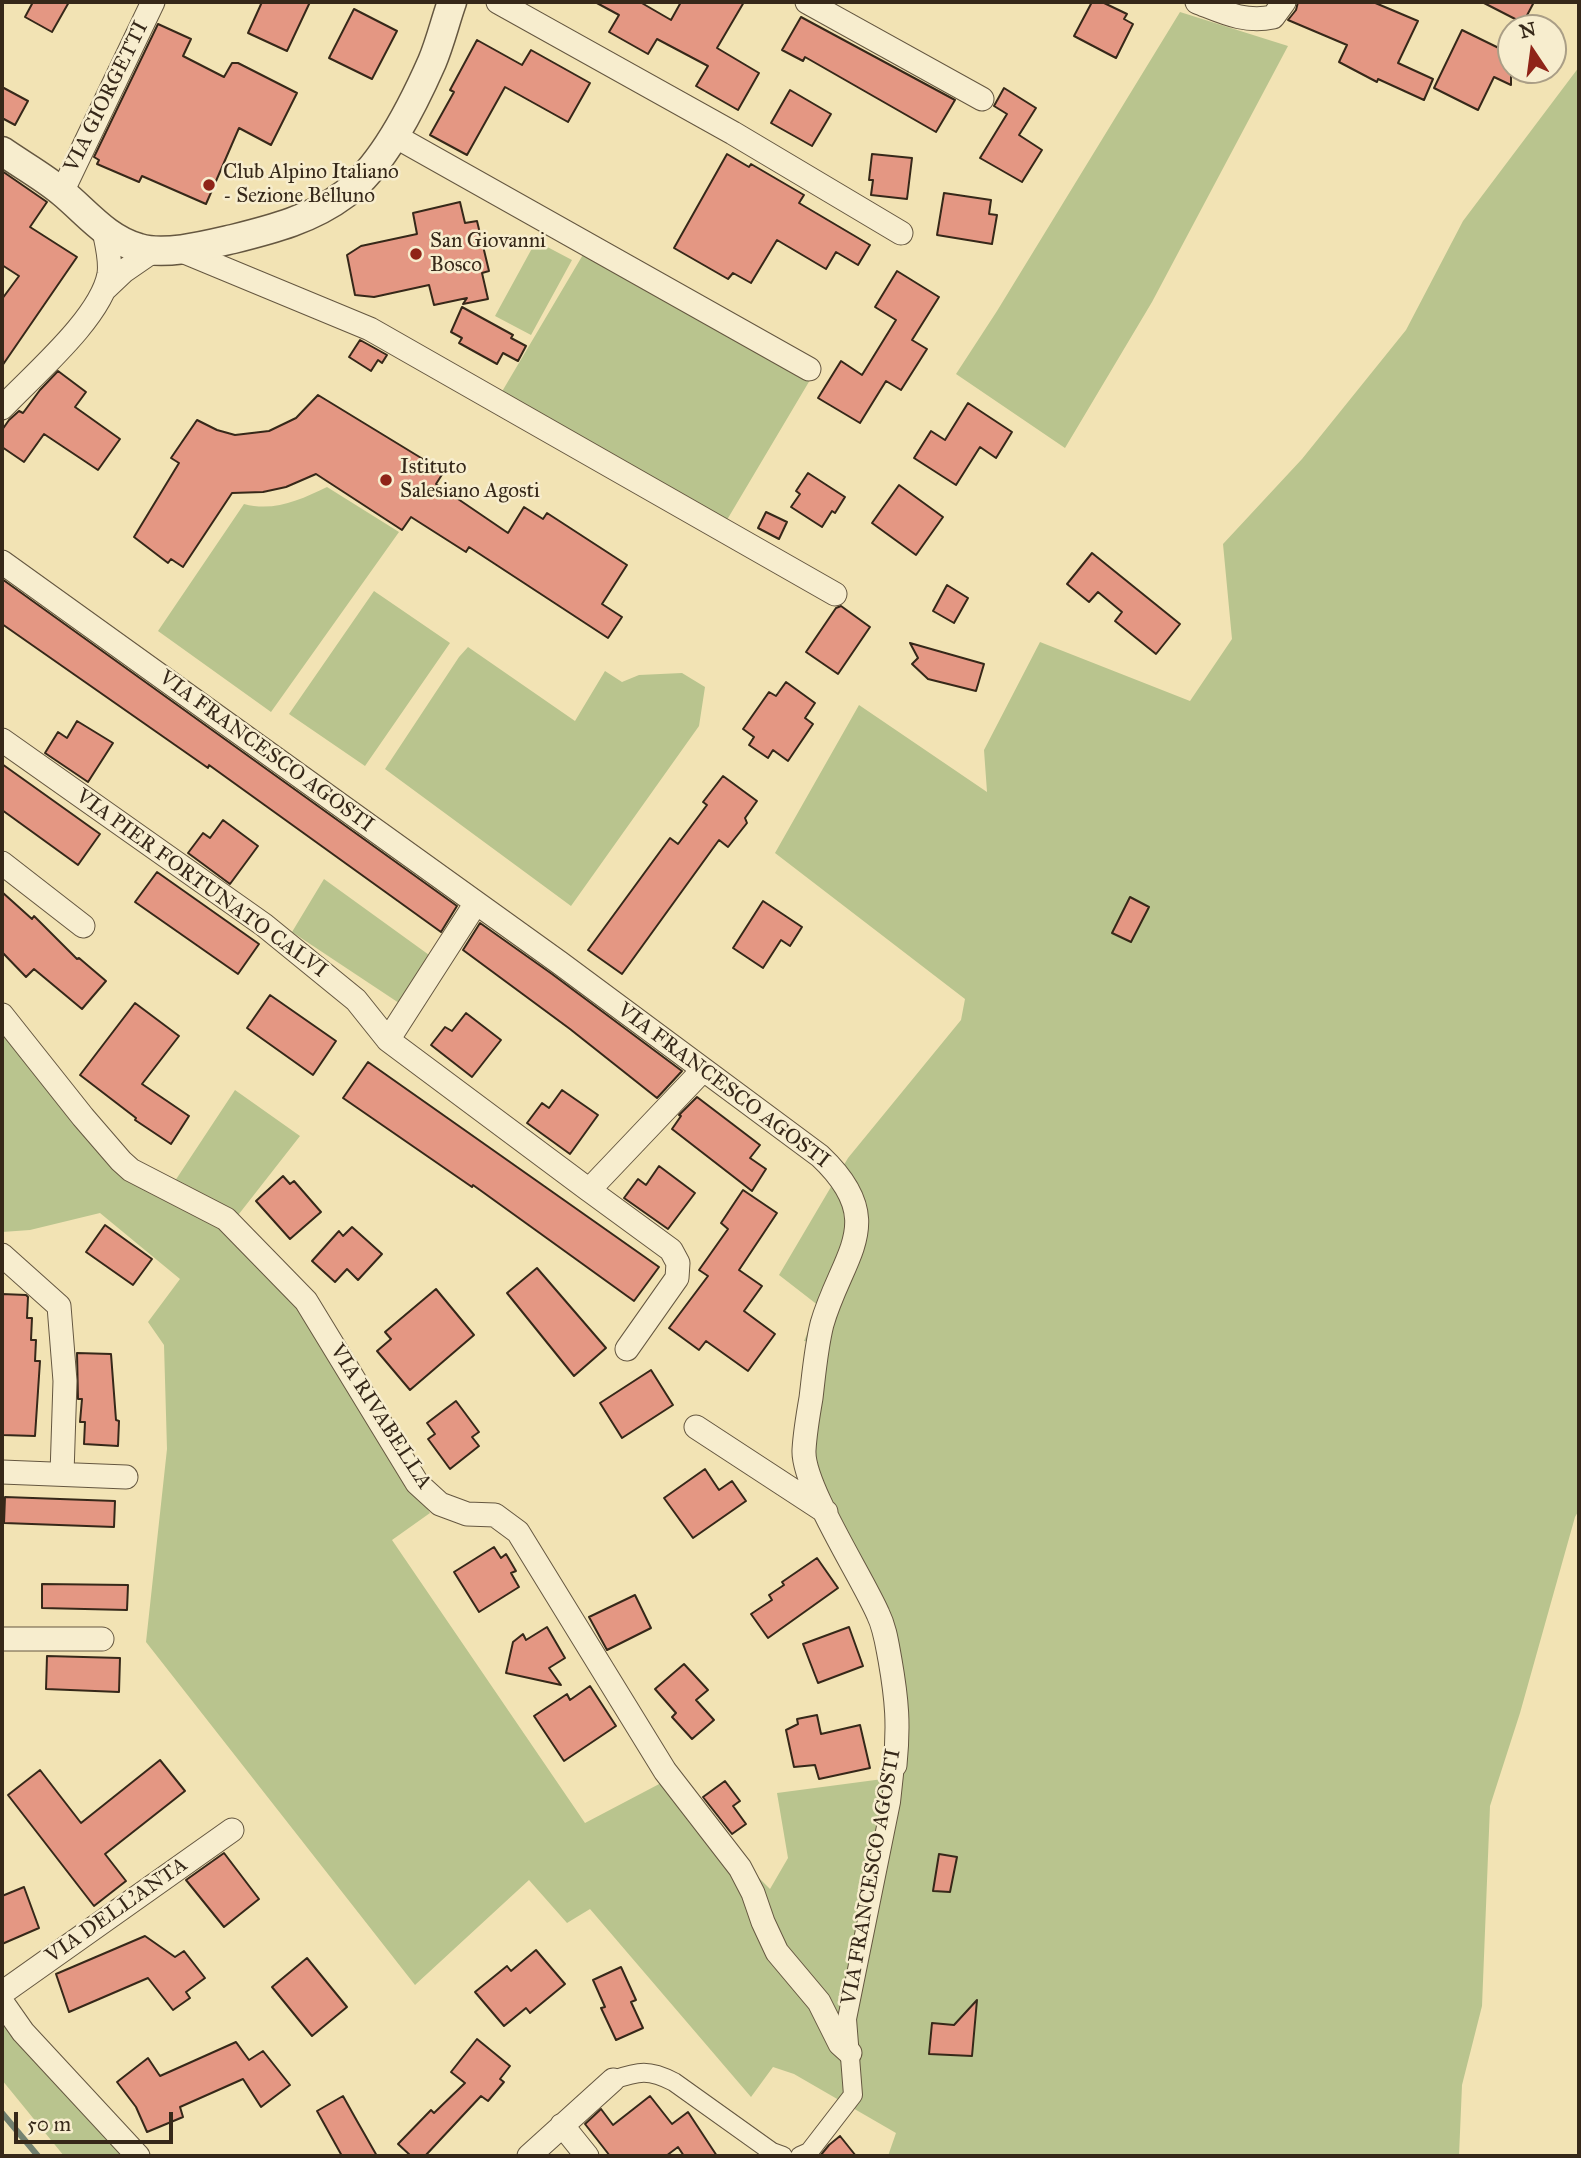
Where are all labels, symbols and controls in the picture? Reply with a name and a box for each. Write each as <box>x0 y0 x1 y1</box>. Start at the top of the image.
north arrow <box>1497 14 1567 84</box>
street label: VIA GIORGETTI <box>60 17 154 177</box>
text: N <box>1517 17 1538 43</box>
place label: Club Alpino Italiano - Sezione Belluno <box>223 160 399 210</box>
marker: Club Alpino Italiano - Sezione Belluno <box>201 177 217 193</box>
place label: San Giovanni Bosco <box>430 229 546 279</box>
marker: San Giovanni Bosco <box>408 246 424 262</box>
place label: Istituto Salesiano Agosti <box>400 455 540 505</box>
marker: Istituto Salesiano Agosti <box>378 472 394 488</box>
street label: VIA FRANCESCO AGOSTI <box>154 666 378 838</box>
street label: VIA PIER FORTUNATO CALVI <box>70 784 332 984</box>
street label: VIA FRANCESCO AGOSTI <box>612 998 834 1174</box>
street label: VIA RIVABELLA <box>324 1340 436 1494</box>
street label: VIA FRANCESCO AGOSTI <box>837 1747 907 2007</box>
street label: VIA DELL'ANTA <box>41 1853 193 1969</box>
scale bar <box>18 2098 177 2142</box>
text: 50 m <box>27 2111 71 2137</box>

